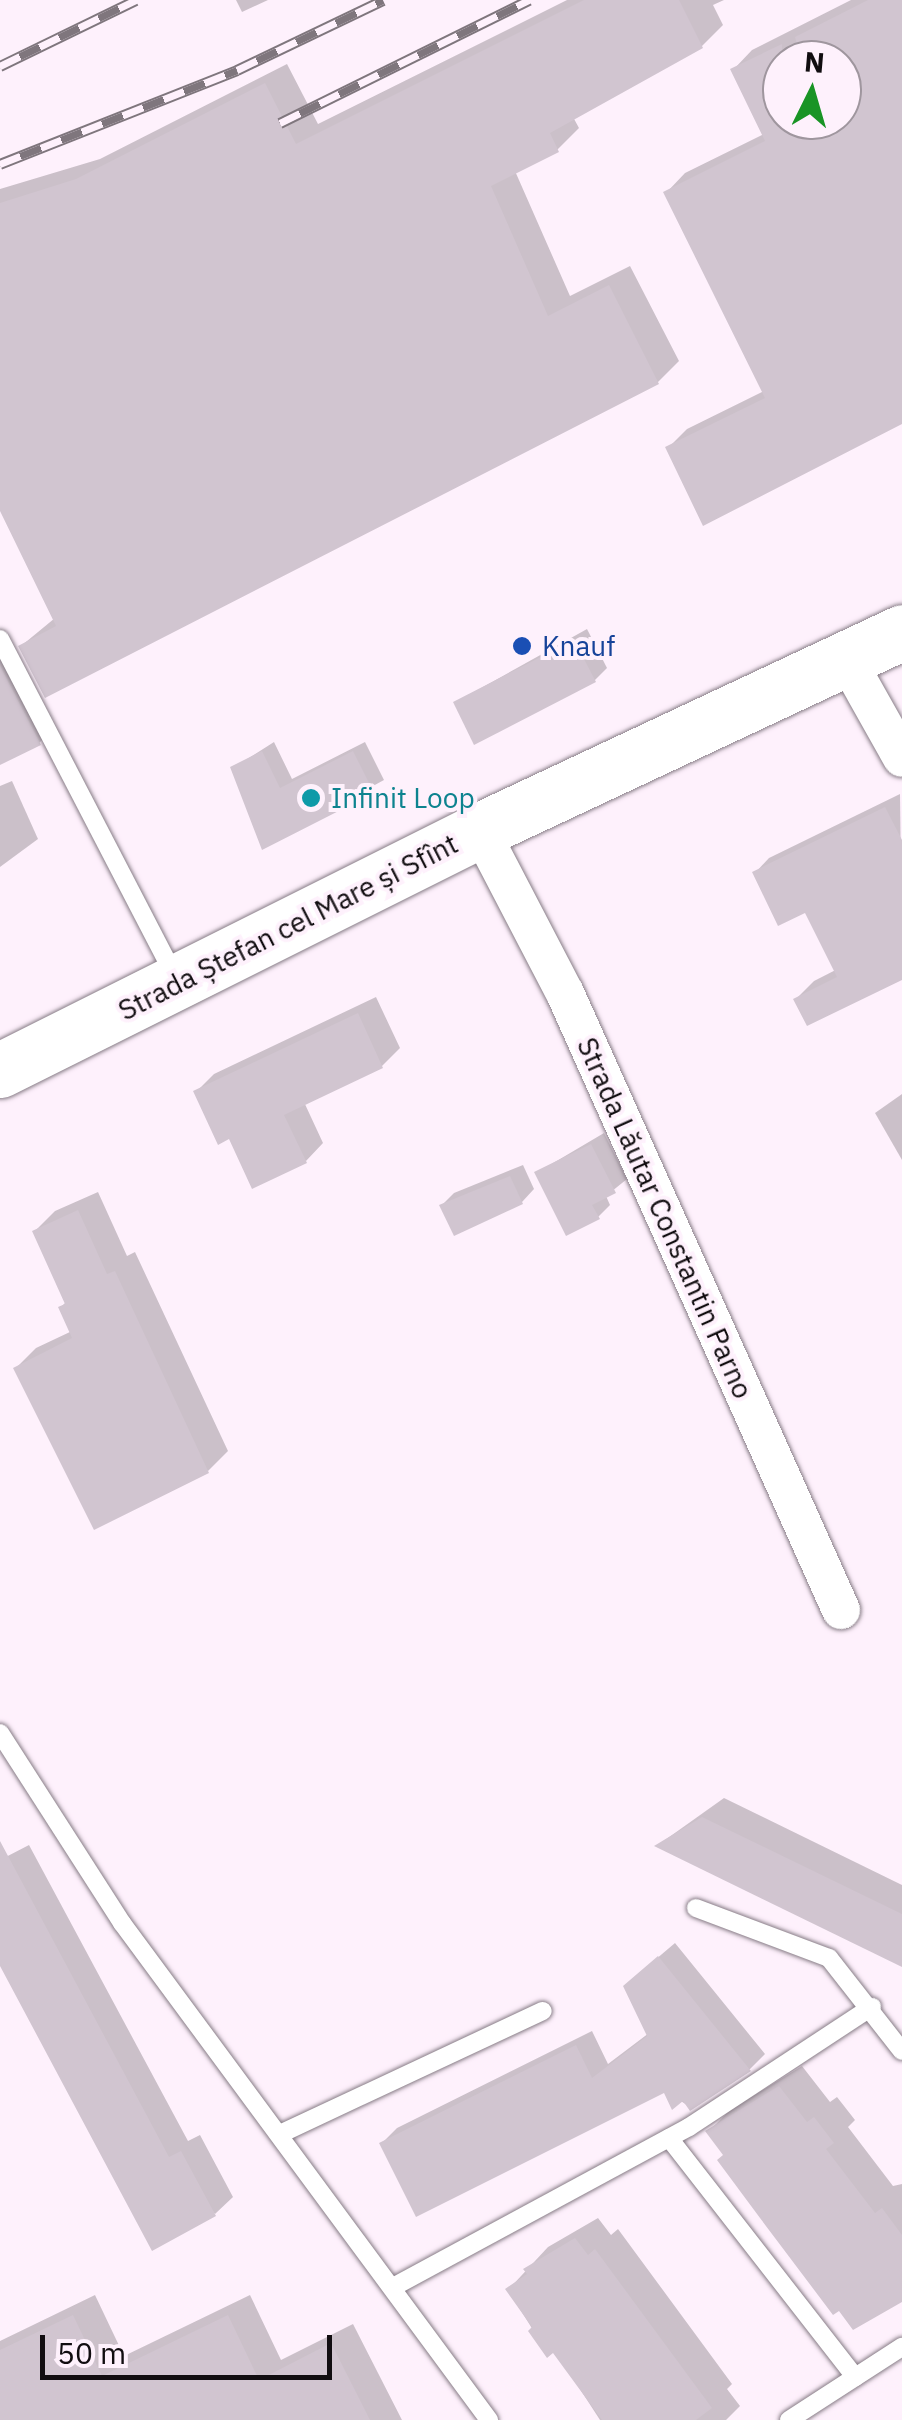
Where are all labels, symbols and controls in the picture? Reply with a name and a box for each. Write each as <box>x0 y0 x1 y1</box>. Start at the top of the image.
north arrow <box>762 40 862 140</box>
text: N <box>803 42 826 81</box>
place label: Knauf <box>542 629 615 663</box>
marker: Knauf <box>511 635 533 657</box>
place label: Infinit Loop <box>331 781 475 815</box>
marker: Infinit Loop <box>300 787 322 809</box>
street label: Strada Ștefan cel Mare și Sfînt <box>113 827 463 1027</box>
street label: Strada Lăutar Constantin Parno <box>570 1032 760 1404</box>
scale bar <box>45 2315 338 2377</box>
text: 50 m <box>57 2333 126 2372</box>

